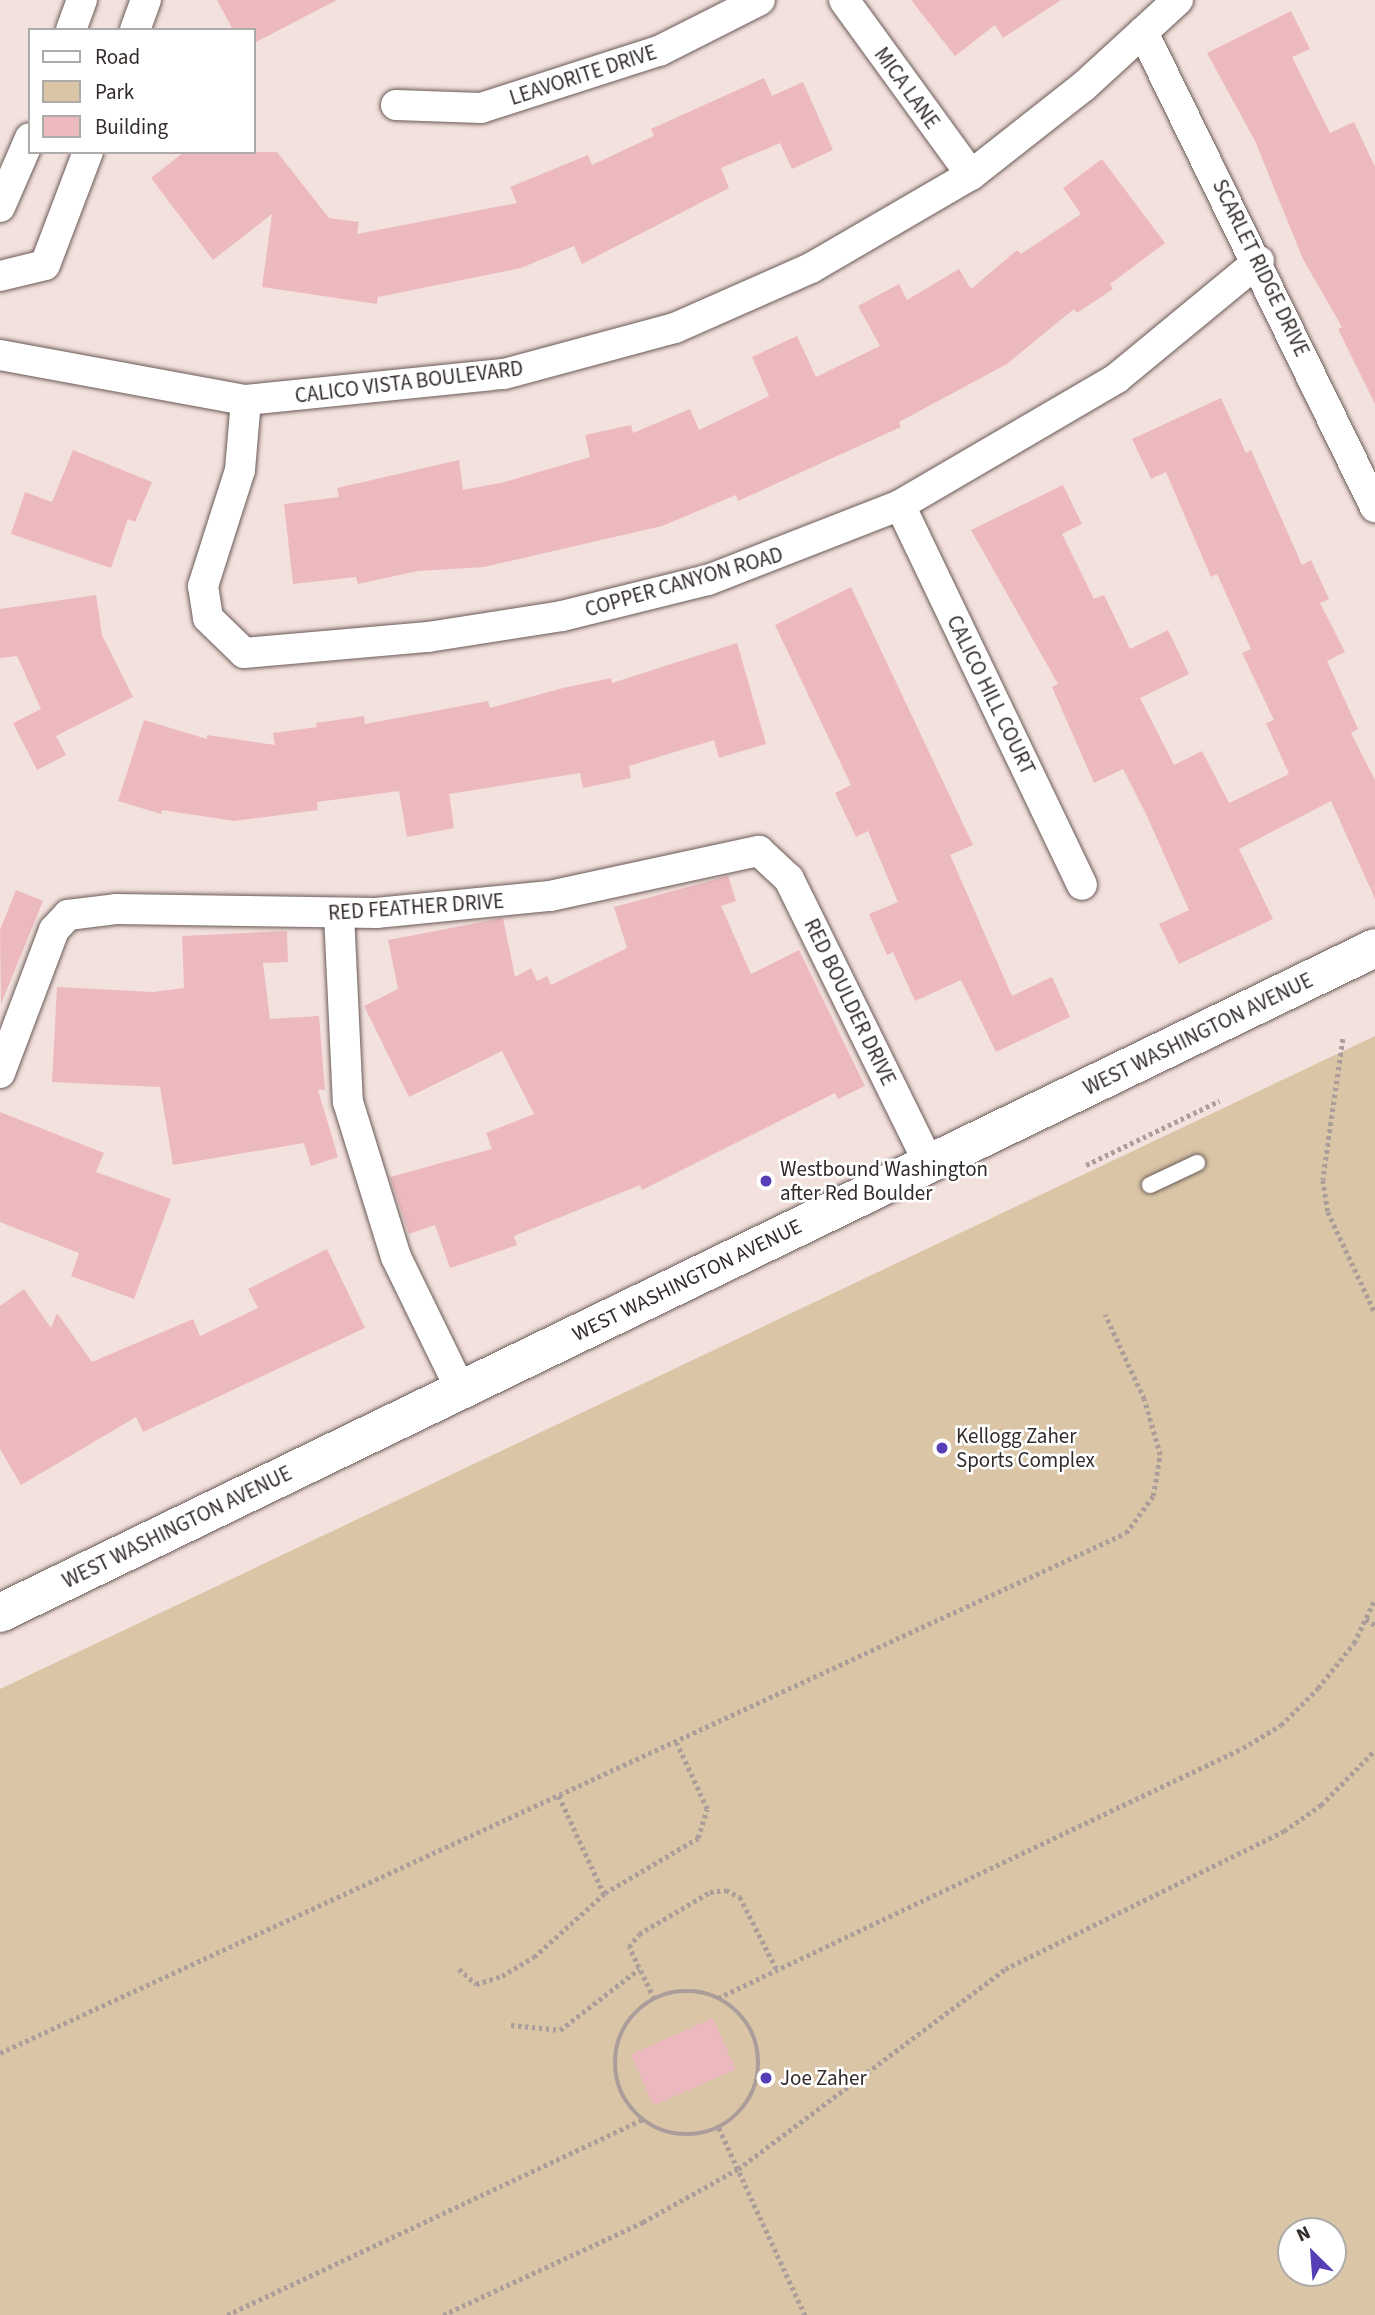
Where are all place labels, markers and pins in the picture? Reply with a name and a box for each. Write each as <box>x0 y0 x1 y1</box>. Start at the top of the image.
place label: Westbound Washington after Red Boulder <box>780 1156 988 1206</box>
marker: Westbound Washington after Red Boulder <box>758 1173 774 1189</box>
place label: Kellogg Zaher Sports Complex <box>956 1423 1095 1473</box>
marker: Kellogg Zaher Sports Complex <box>934 1440 950 1456</box>
place label: Joe Zaher <box>780 2065 867 2091</box>
marker: Joe Zaher <box>758 2070 774 2086</box>

